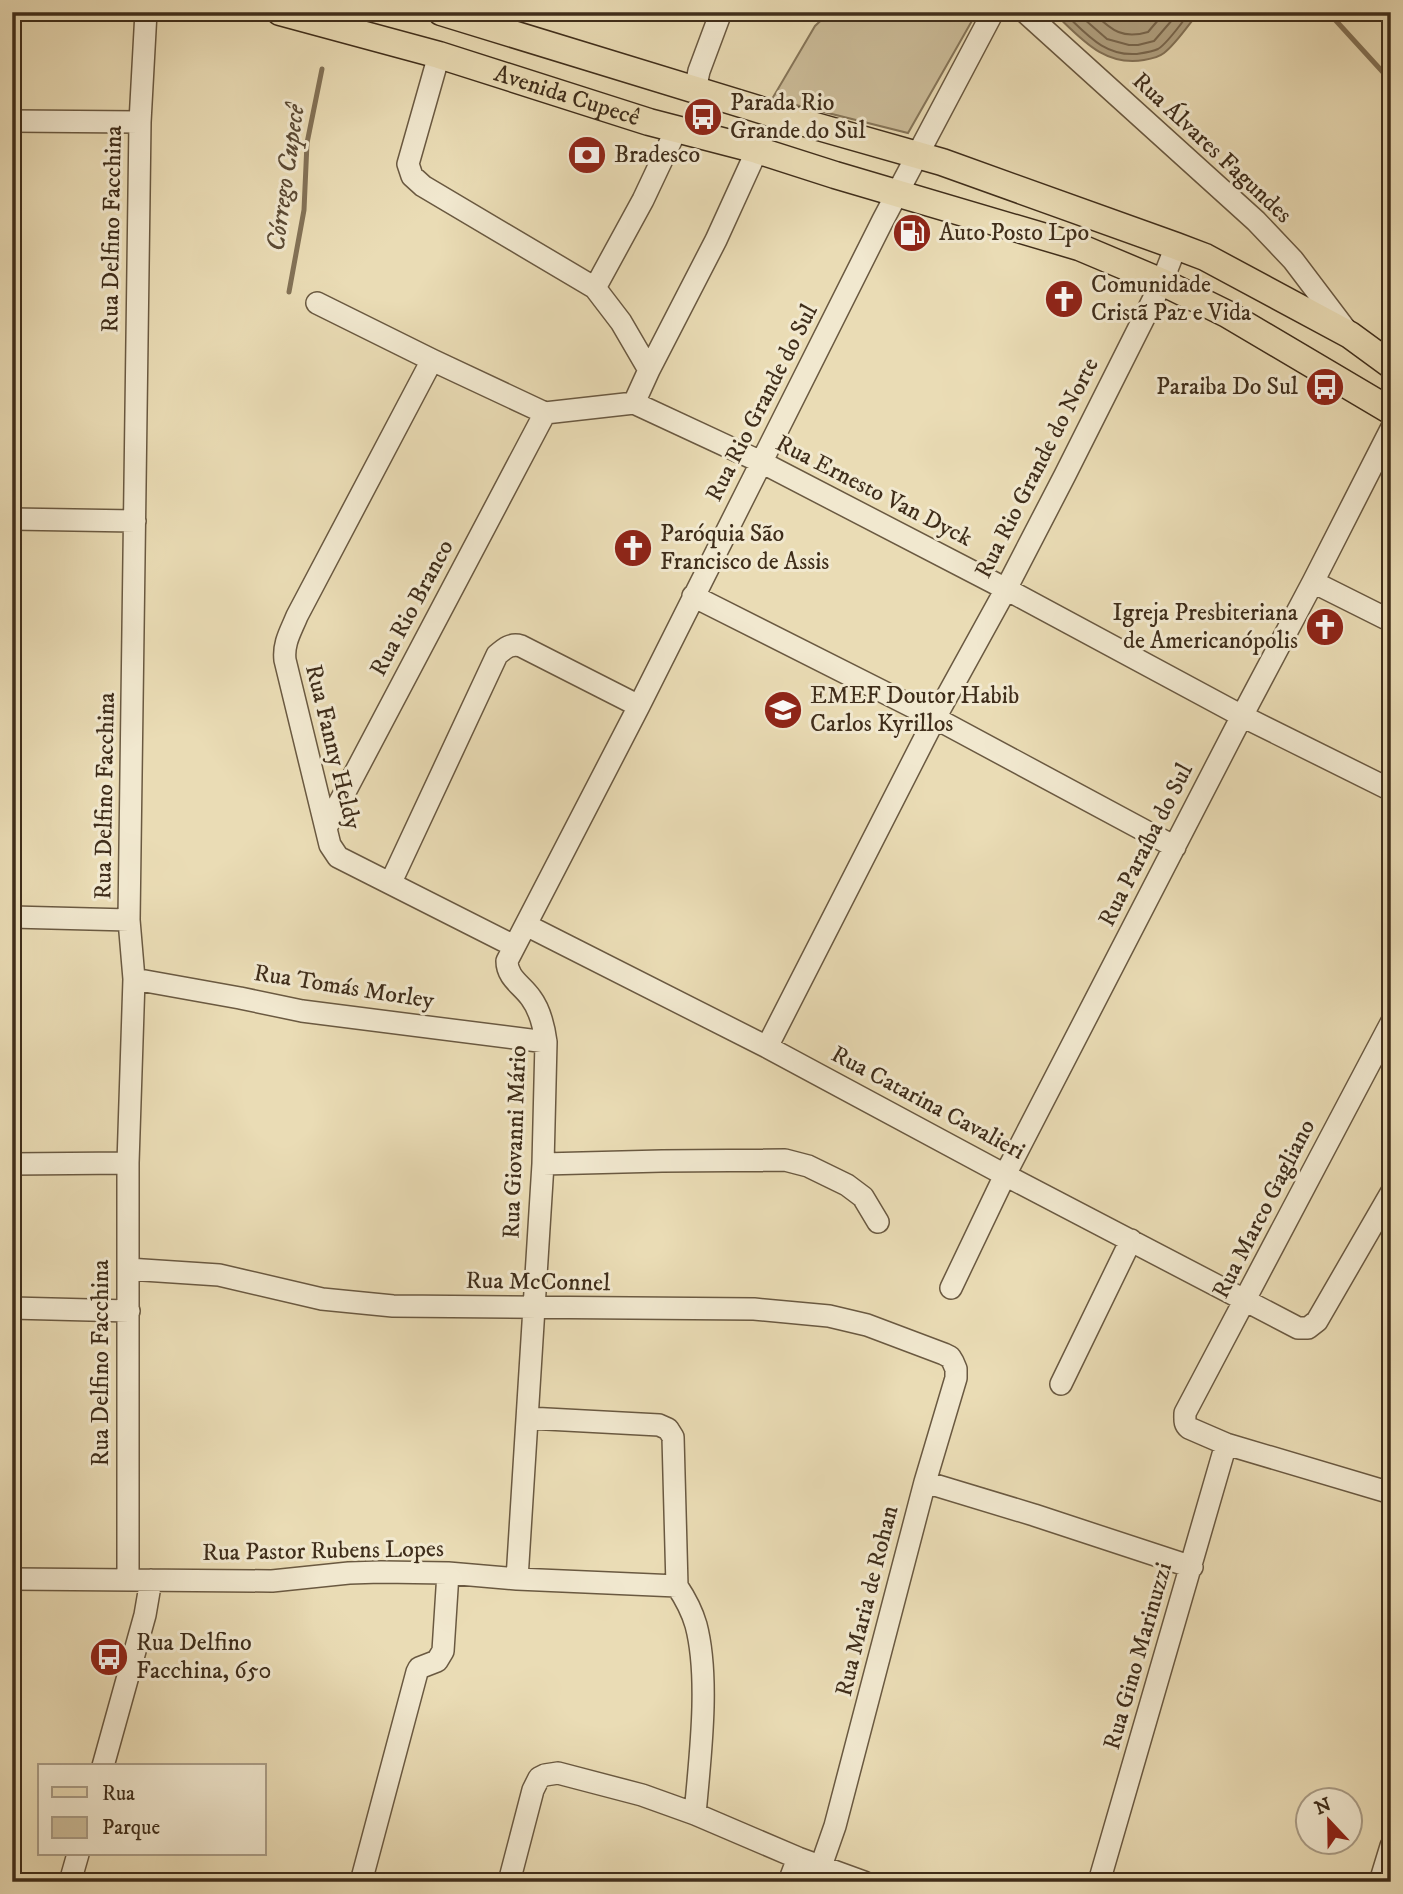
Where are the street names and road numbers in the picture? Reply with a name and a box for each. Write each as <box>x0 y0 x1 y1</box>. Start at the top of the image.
street label: Avenida Cupecê <box>490 59 644 133</box>
street label: Rua Álvares Fagundes <box>1126 65 1299 230</box>
street label: Rua Delfino Facchina <box>95 124 129 333</box>
street label: Rua Rio Grande do Sul <box>699 299 825 507</box>
street label: Rua Rio Grande do Norte <box>968 353 1106 583</box>
street label: Rua Ernesto Van Dyck <box>771 428 977 554</box>
street label: Rua Rio Branco <box>363 535 461 681</box>
street label: Rua Fanny Heldy <box>298 662 368 833</box>
street label: Rua Delfino Facchina <box>88 691 122 900</box>
street label: Rua Paraíba do Sul <box>1092 758 1200 932</box>
street label: Rua Tomás Morley <box>252 958 437 1016</box>
street label: Rua Catarina Cavalieri <box>826 1039 1030 1167</box>
street label: Rua Giovanni Mário <box>497 1045 533 1239</box>
street label: Rua Marco Gagliano <box>1206 1114 1322 1304</box>
street label: Rua Delfino Facchina <box>86 1259 116 1467</box>
street label: Rua McConnel <box>465 1266 611 1298</box>
street label: Rua Maria de Rohan <box>829 1502 905 1699</box>
street label: Rua Pastor Rubens Lopes <box>202 1534 444 1568</box>
street label: Rua Gino Marinuzzi <box>1097 1559 1179 1753</box>

